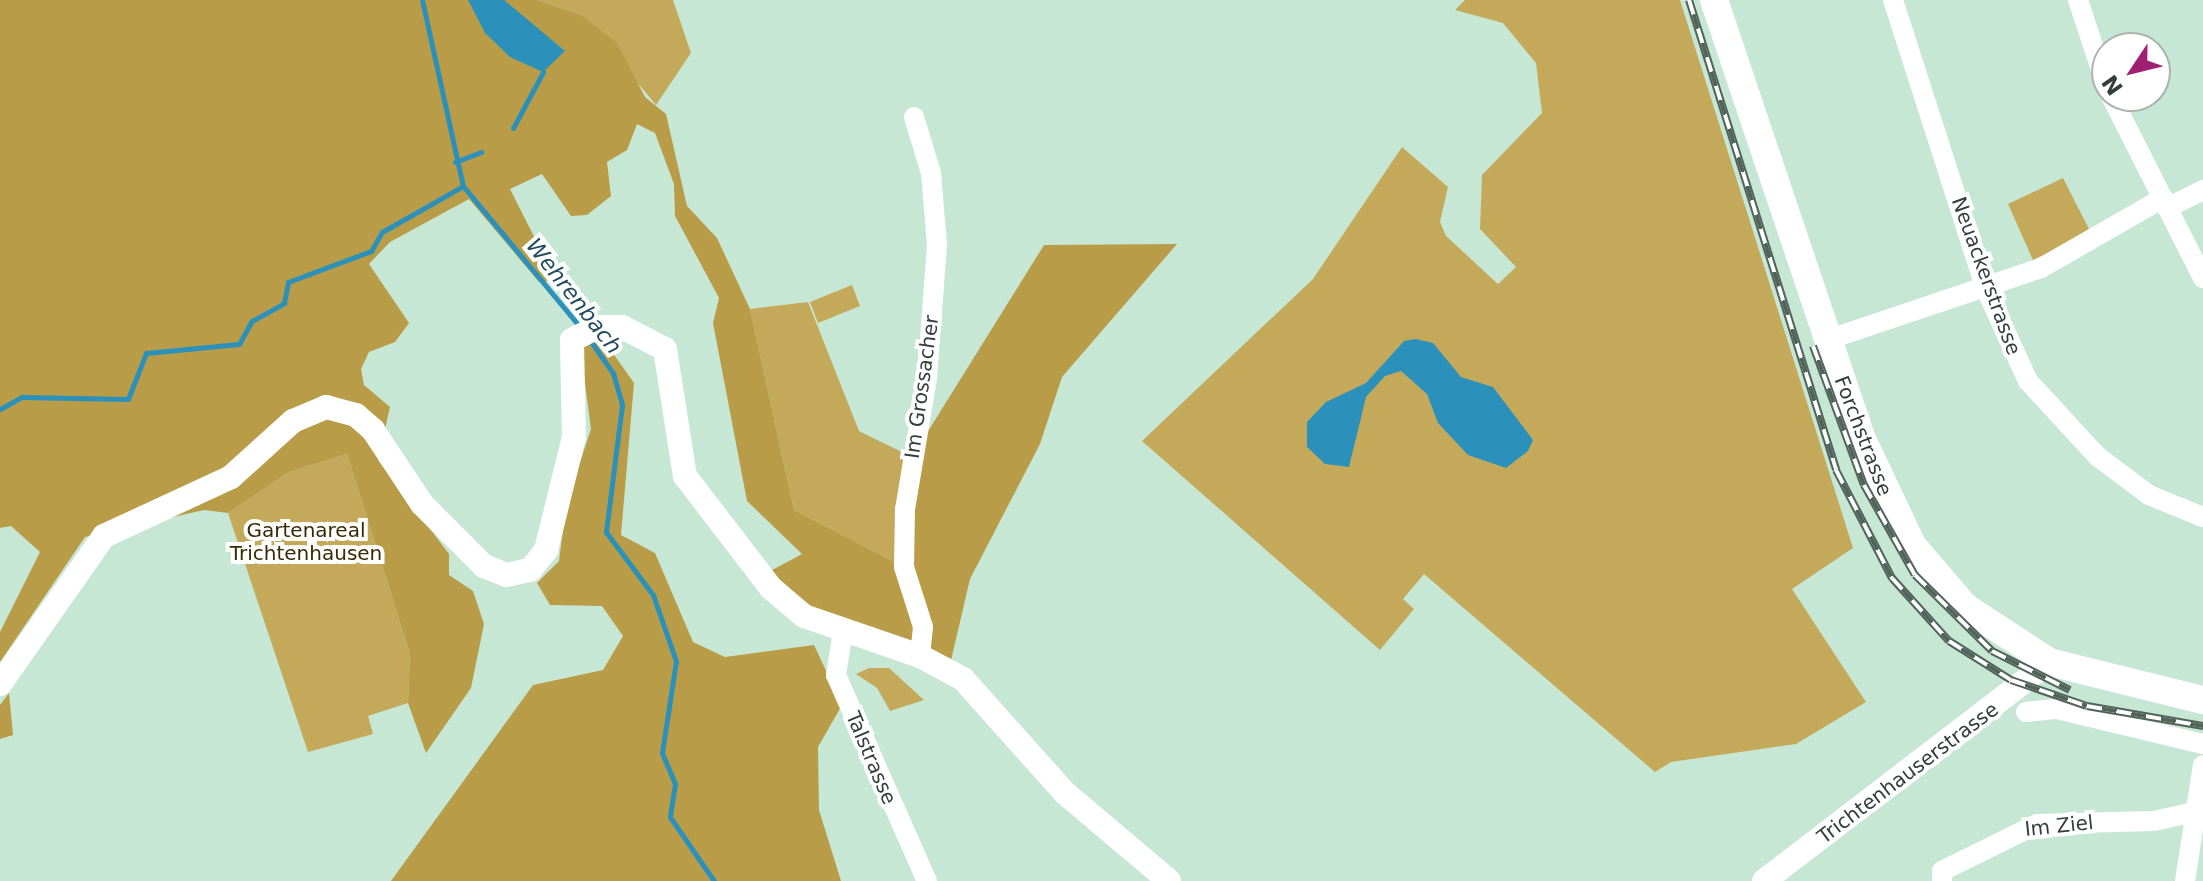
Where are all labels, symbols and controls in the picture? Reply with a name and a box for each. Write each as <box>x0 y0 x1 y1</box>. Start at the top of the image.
north arrow <box>2091 32 2171 112</box>
text: N <box>2097 70 2128 100</box>
street label: Neuackerstrasse <box>1946 194 2026 358</box>
water label: Wehrenbach <box>521 233 627 359</box>
street label: Im Grossacher <box>900 314 944 460</box>
street label: Forchstrasse <box>1829 373 1897 499</box>
park label: Gartenareal Trichtenhausen <box>230 518 382 565</box>
street label: Trichtenhauserstrasse <box>1813 697 2003 849</box>
street label: Talstrasse <box>841 708 901 808</box>
street label: Im Ziel <box>2024 810 2094 842</box>

